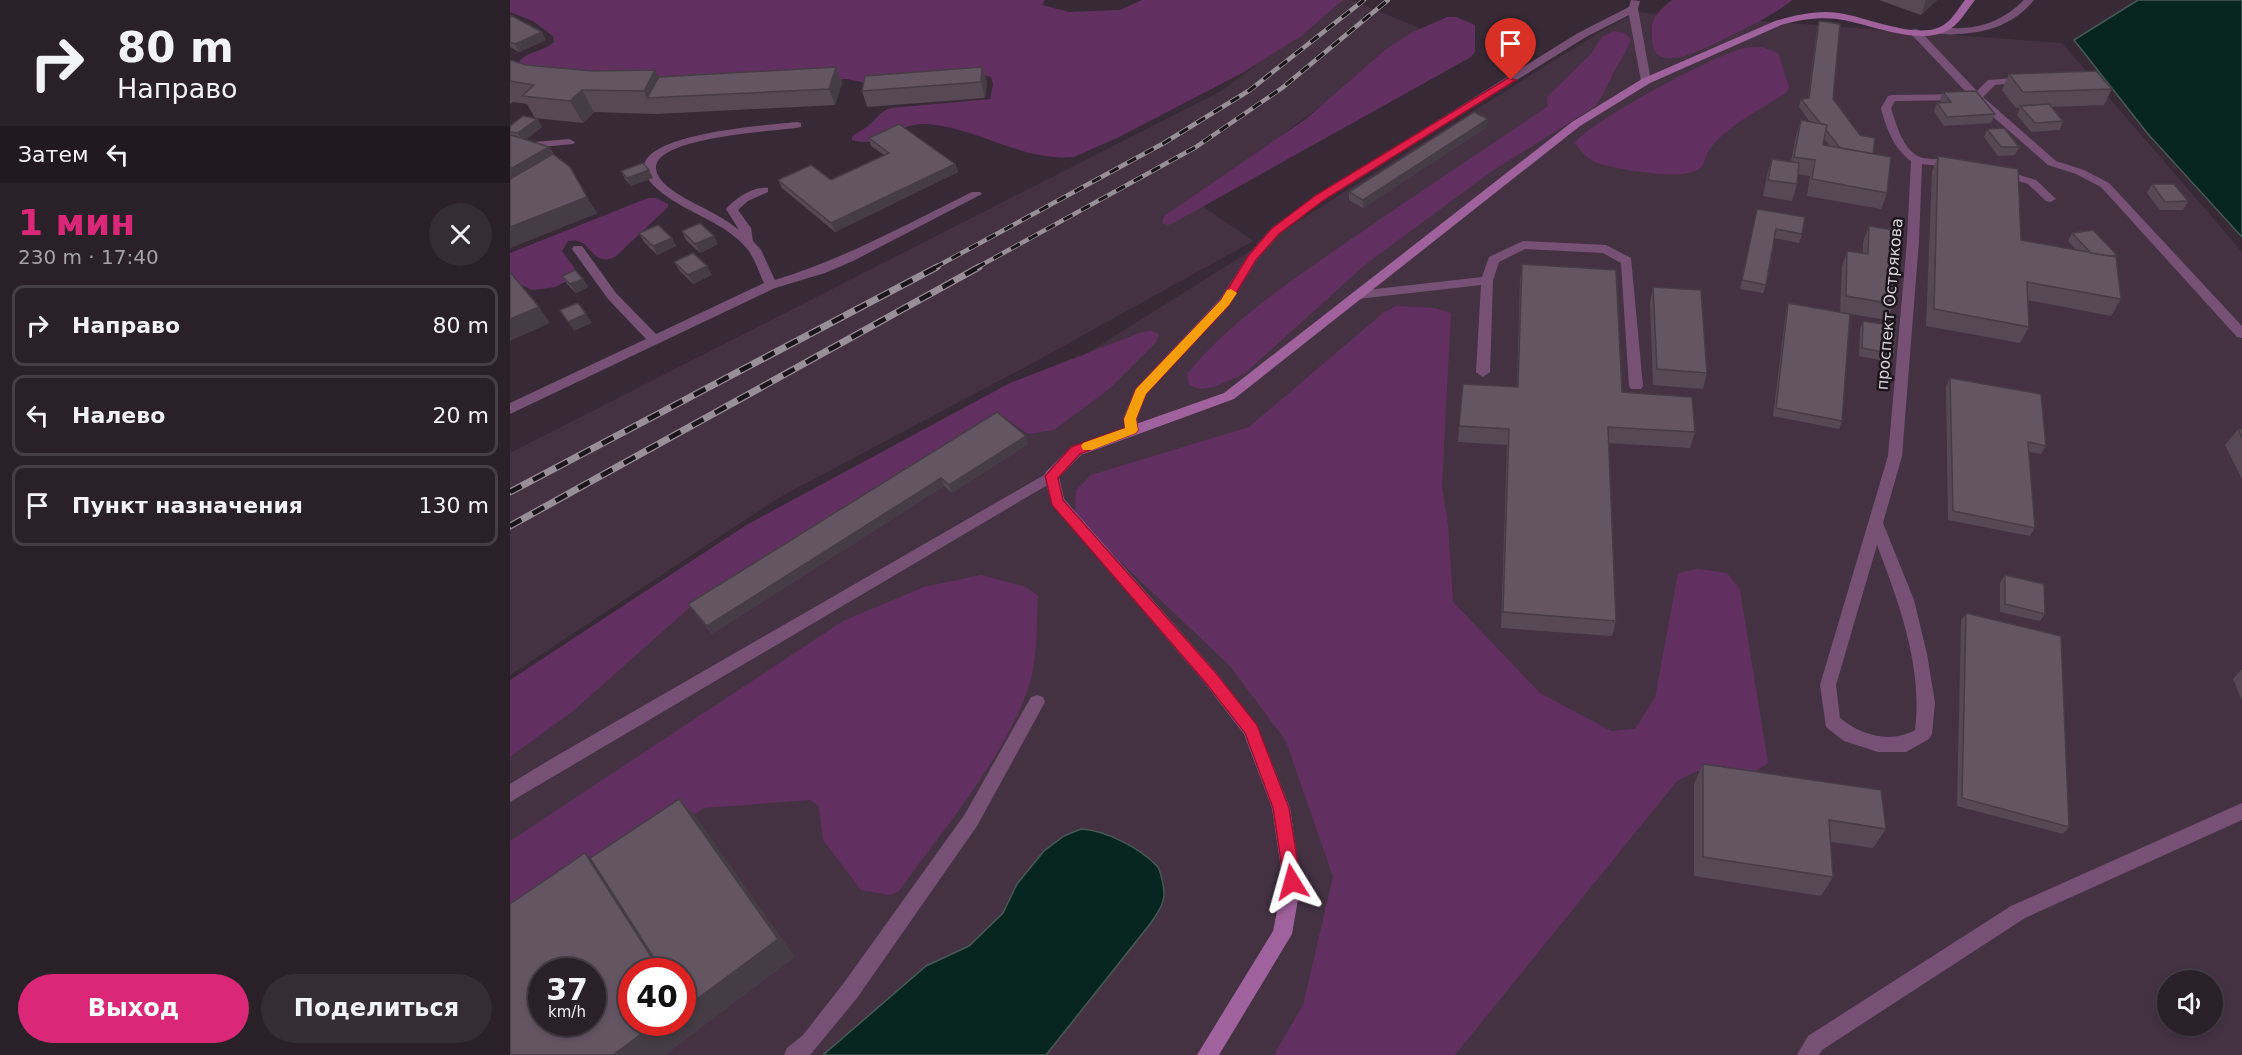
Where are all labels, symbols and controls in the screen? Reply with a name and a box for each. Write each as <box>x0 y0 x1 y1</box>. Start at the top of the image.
pin <box>1485 18 1536 80</box>
text: 80 m <box>117 23 234 72</box>
icon: right <box>18 24 96 102</box>
icon: arrive <box>1494 27 1527 60</box>
text: Направо <box>117 73 238 104</box>
icon: left <box>101 138 134 171</box>
text: Затем <box>18 142 89 167</box>
text: 1 мин <box>18 202 135 243</box>
button: close <box>429 203 492 266</box>
street label: проспект Острякова <box>1873 217 1906 391</box>
text: 230 m · 17:40 <box>18 245 159 269</box>
icon: right <box>21 309 54 342</box>
text: Направо <box>72 313 180 338</box>
text: 80 m <box>433 313 489 338</box>
icon: left <box>21 399 54 432</box>
text: Налево <box>72 403 165 428</box>
text: 20 m <box>433 403 489 428</box>
icon: arrive <box>21 489 54 522</box>
text: Пункт назначения <box>72 493 303 518</box>
text: 130 m <box>419 493 489 518</box>
position arrow <box>1260 850 1324 914</box>
speed limit sign: 40 <box>618 958 696 1036</box>
map controls <box>2157 970 2223 1036</box>
button: sound <box>2157 970 2223 1036</box>
text: 37 <box>546 972 588 1007</box>
button: Выход <box>18 974 249 1043</box>
button: Поделиться <box>261 974 492 1043</box>
text: km/h <box>548 1003 586 1021</box>

